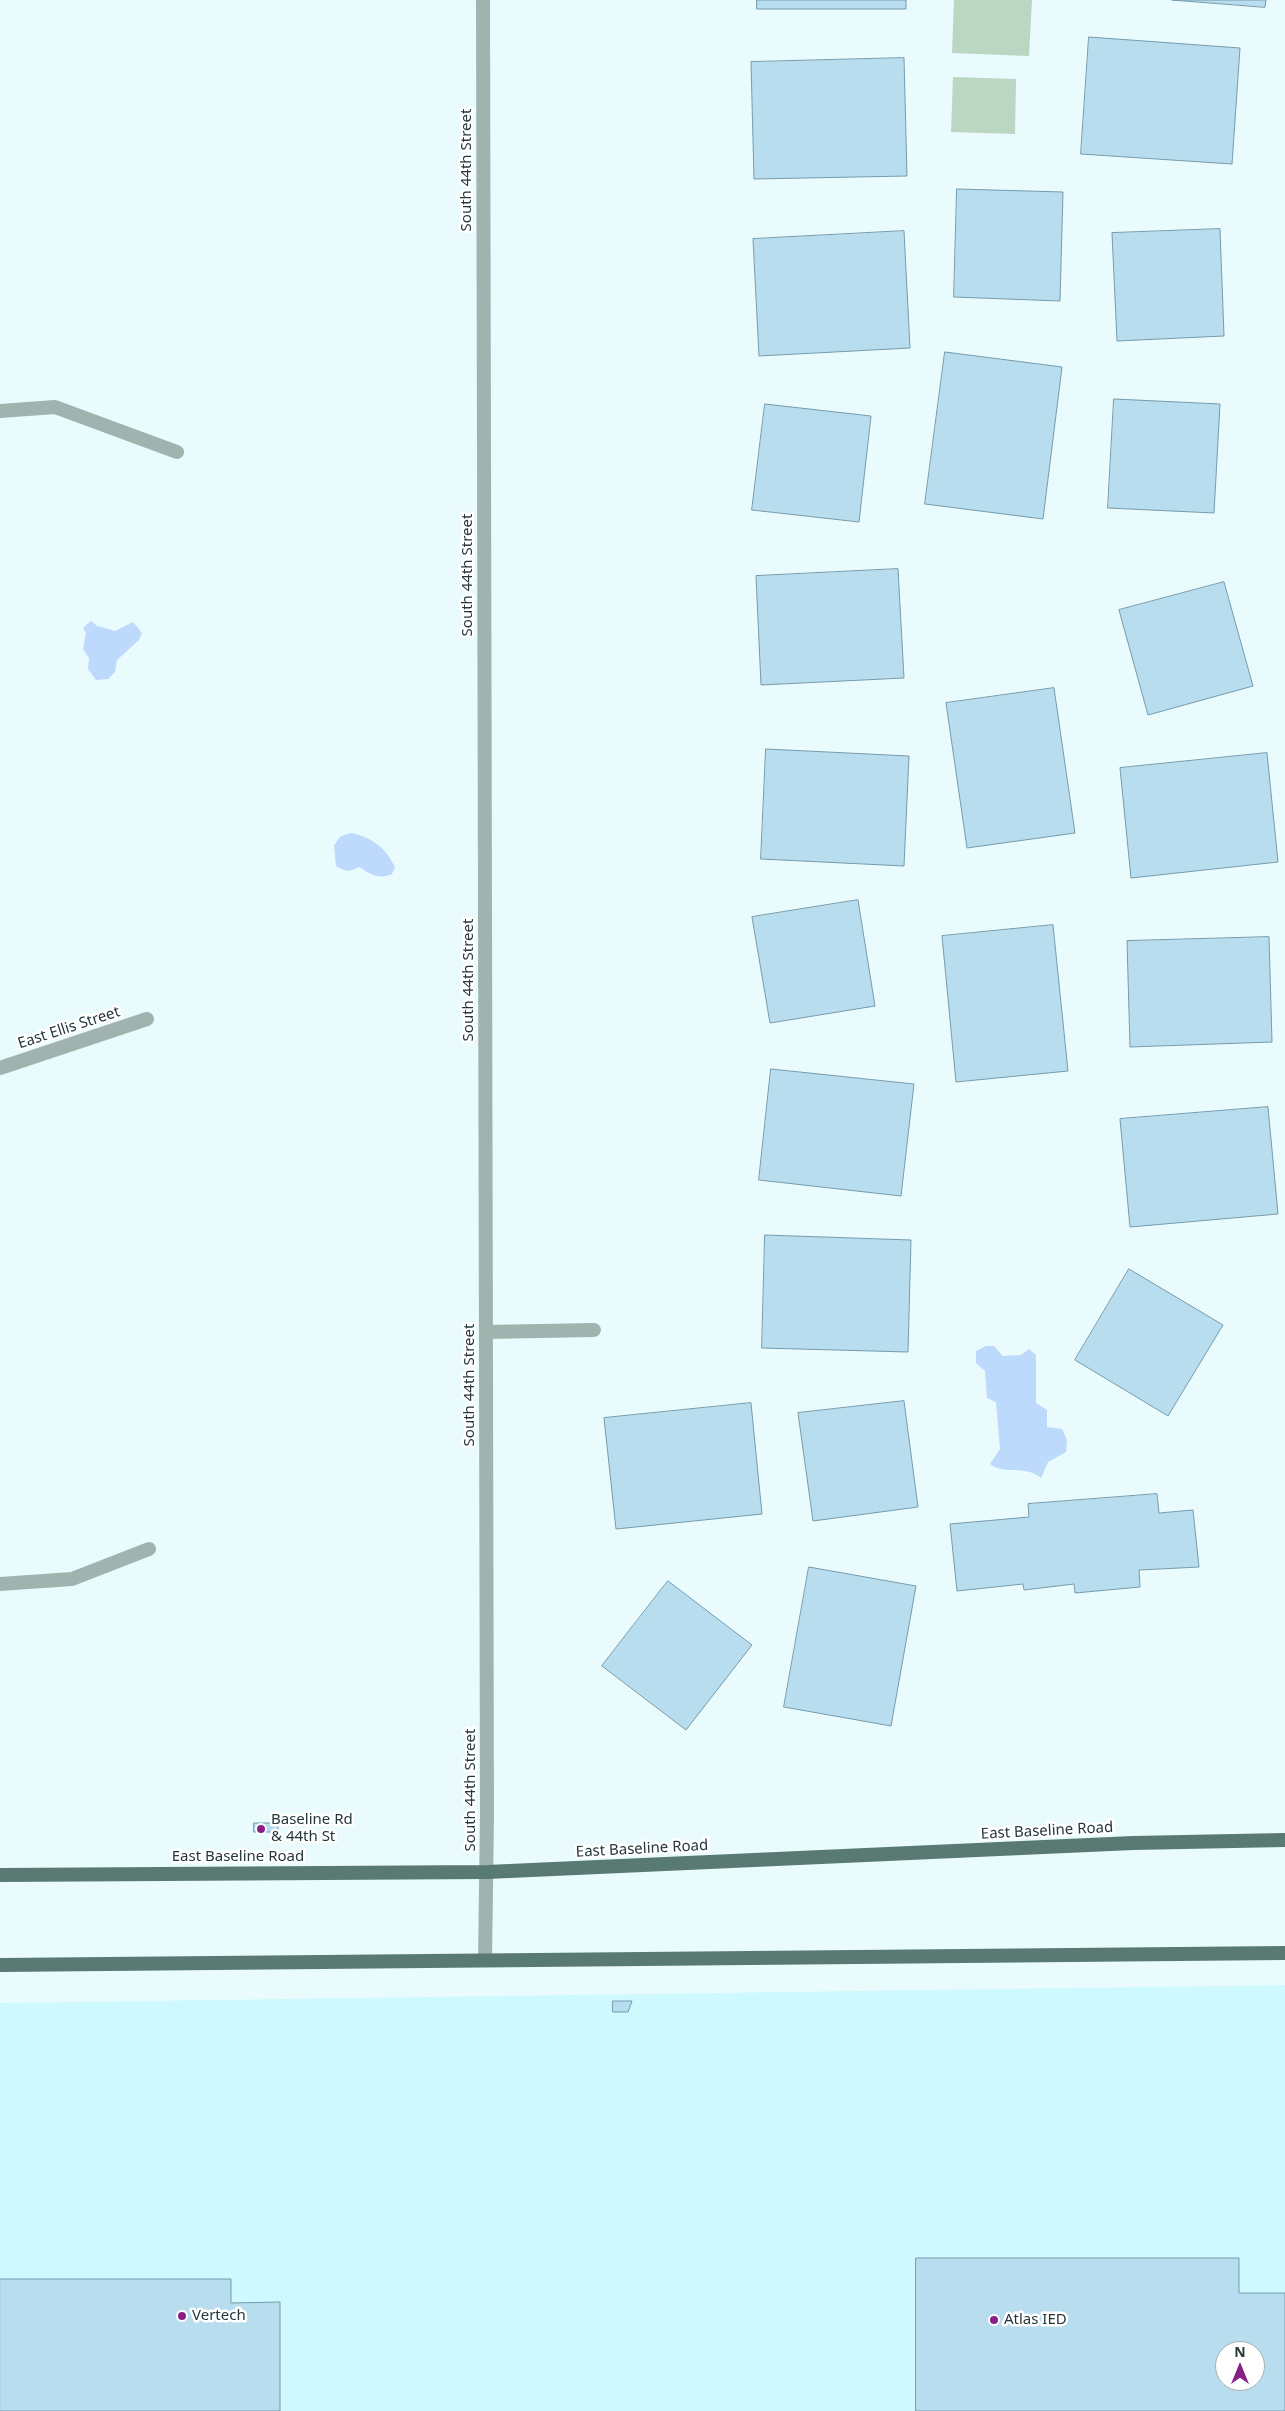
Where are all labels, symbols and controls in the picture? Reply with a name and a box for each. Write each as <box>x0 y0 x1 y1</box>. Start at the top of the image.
street label: South 44th Street <box>458 109 476 231</box>
street label: South 44th Street <box>459 514 477 636</box>
street label: South 44th Street <box>460 919 478 1041</box>
street label: East Ellis Street <box>16 1003 122 1053</box>
street label: South 44th Street <box>461 1324 479 1446</box>
street label: South 44th Street <box>462 1729 480 1851</box>
place label: Baseline Rd & 44th St <box>271 1811 353 1846</box>
street label: East Baseline Road <box>980 1819 1114 1843</box>
marker: Baseline Rd & 44th St <box>255 1823 267 1835</box>
street label: East Baseline Road <box>575 1837 709 1861</box>
street label: East Baseline Road <box>172 1848 304 1866</box>
place label: Vertech <box>192 2307 246 2325</box>
marker: Vertech <box>176 2310 188 2322</box>
place label: Atlas IED <box>1004 2311 1067 2329</box>
marker: Atlas IED <box>988 2314 1000 2326</box>
north arrow <box>1215 2341 1265 2391</box>
text: N <box>1234 2342 1246 2361</box>

